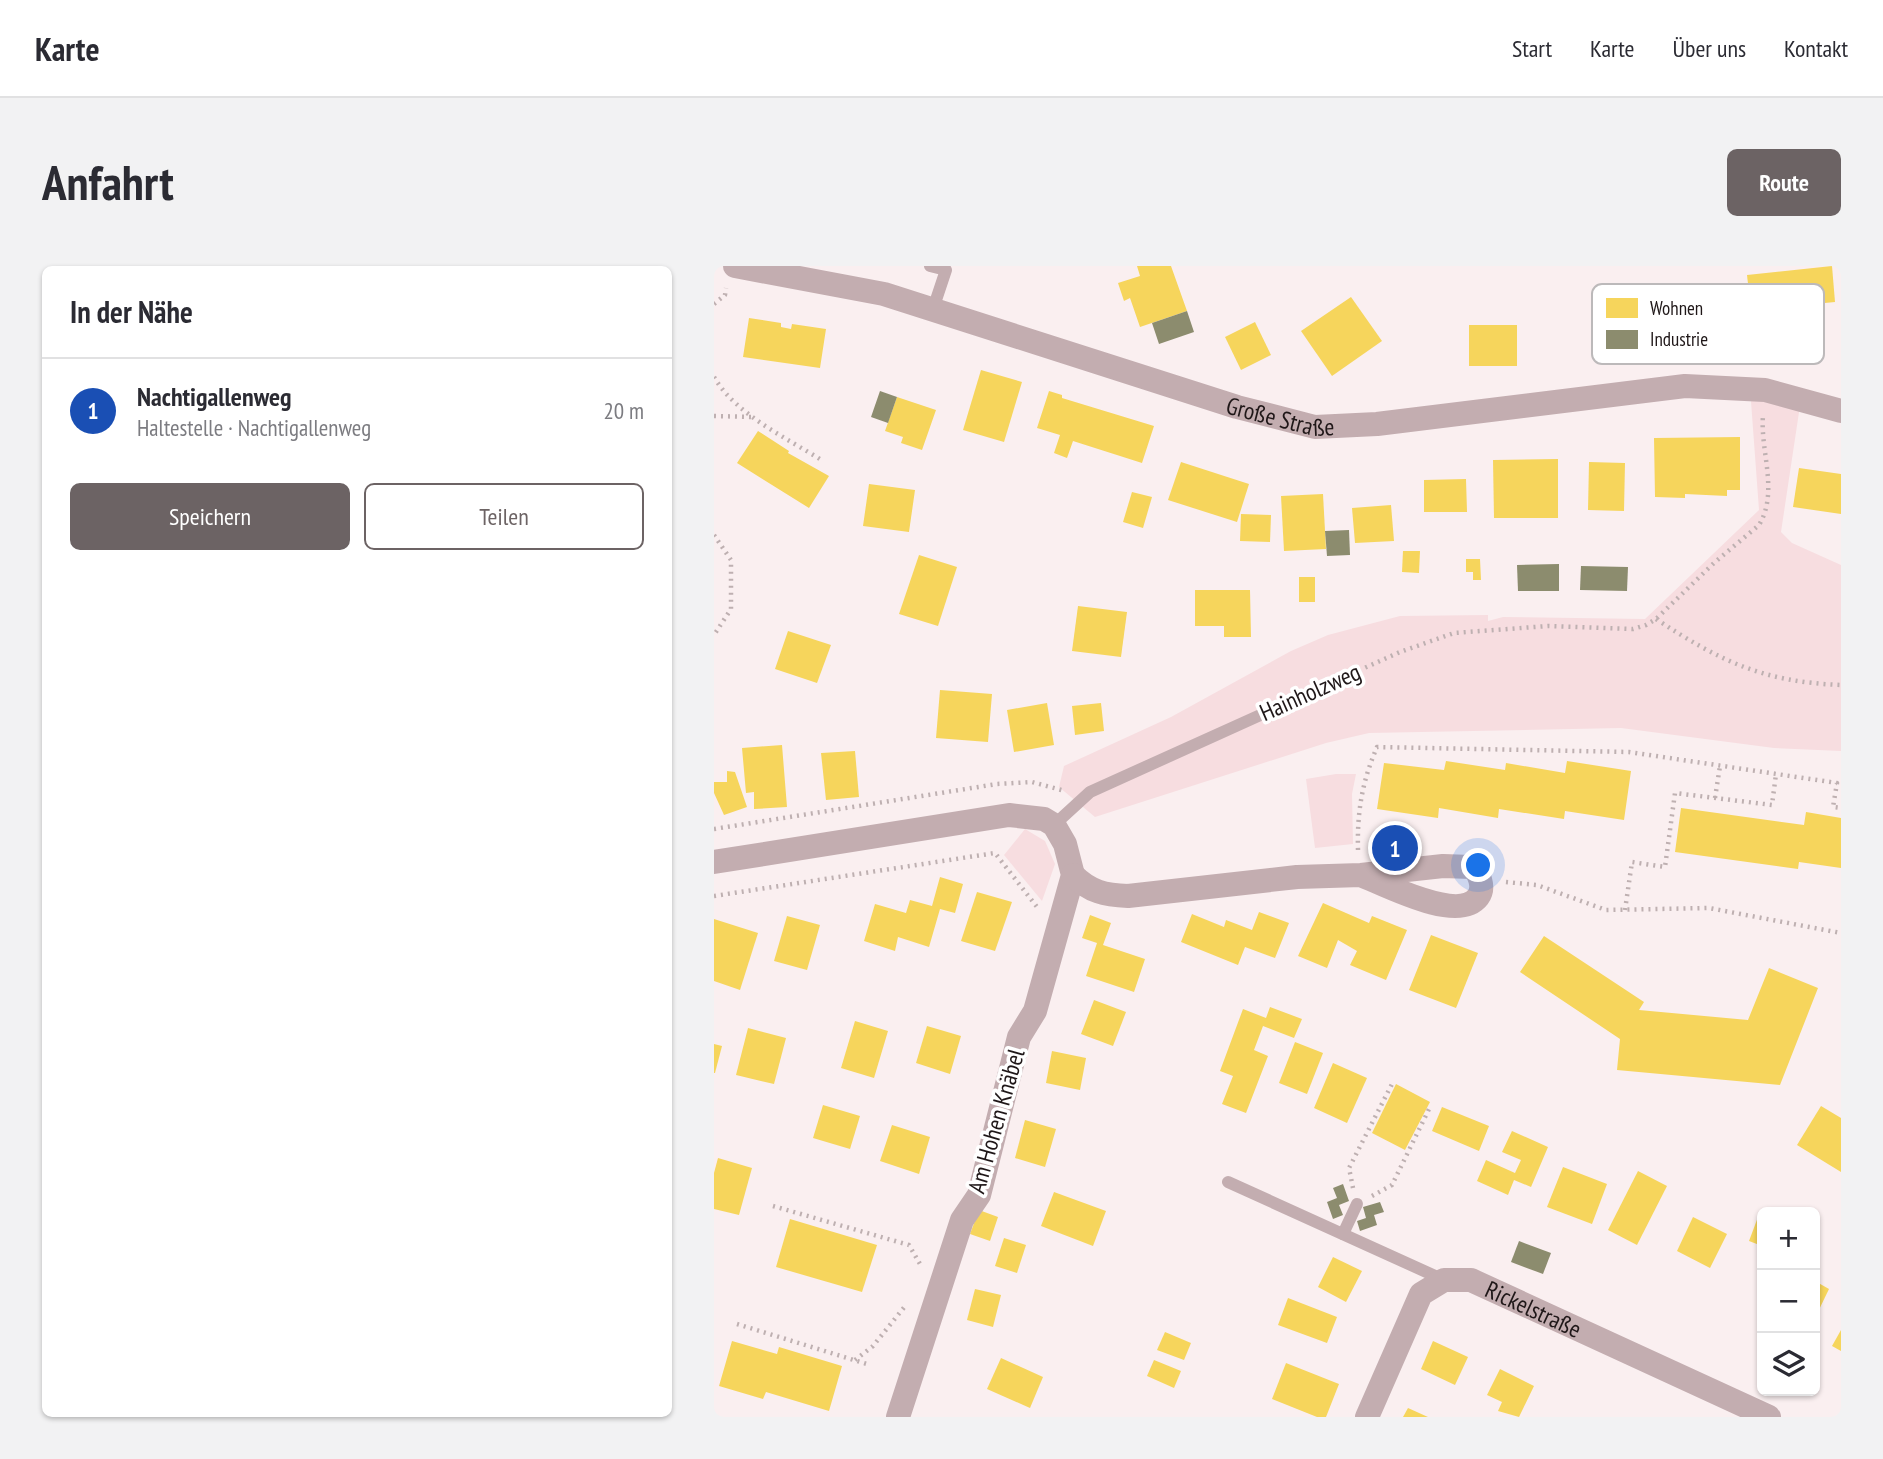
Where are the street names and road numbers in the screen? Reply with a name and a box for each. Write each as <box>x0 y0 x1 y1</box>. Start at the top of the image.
street label: Große Straße <box>1222 389 1335 443</box>
street label: Hainholzweg <box>1255 656 1365 728</box>
street label: Am Hohen Knäbel <box>961 1045 1032 1197</box>
street label: Rickelstraße <box>1480 1273 1586 1344</box>

